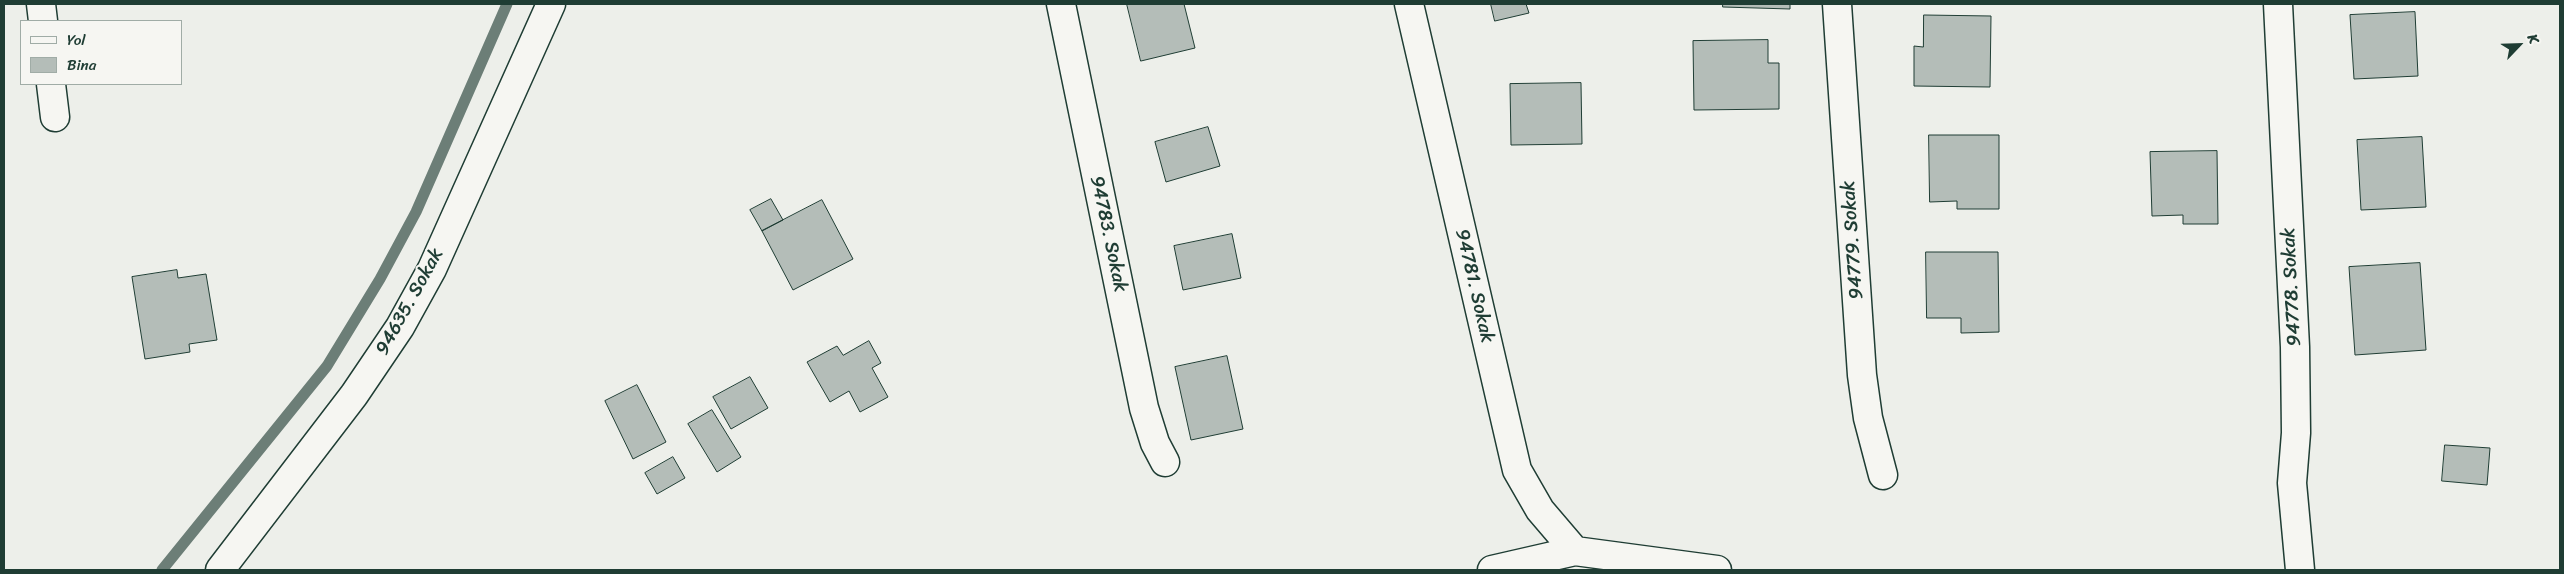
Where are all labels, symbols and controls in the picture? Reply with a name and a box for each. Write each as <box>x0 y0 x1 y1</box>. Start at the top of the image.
legend <box>20 20 182 85</box>
north arrow <box>2494 20 2544 70</box>
text: Yol <box>67 27 86 53</box>
text: K <box>2520 30 2546 48</box>
text: Bina <box>67 52 96 78</box>
street label: 94783. Sokak <box>1085 174 1131 294</box>
street label: 94779. Sokak <box>1837 180 1869 300</box>
street label: 94781. Sokak <box>1450 227 1498 345</box>
street label: 94778. Sokak <box>2278 227 2306 347</box>
street label: 94635. Sokak <box>371 245 449 359</box>

